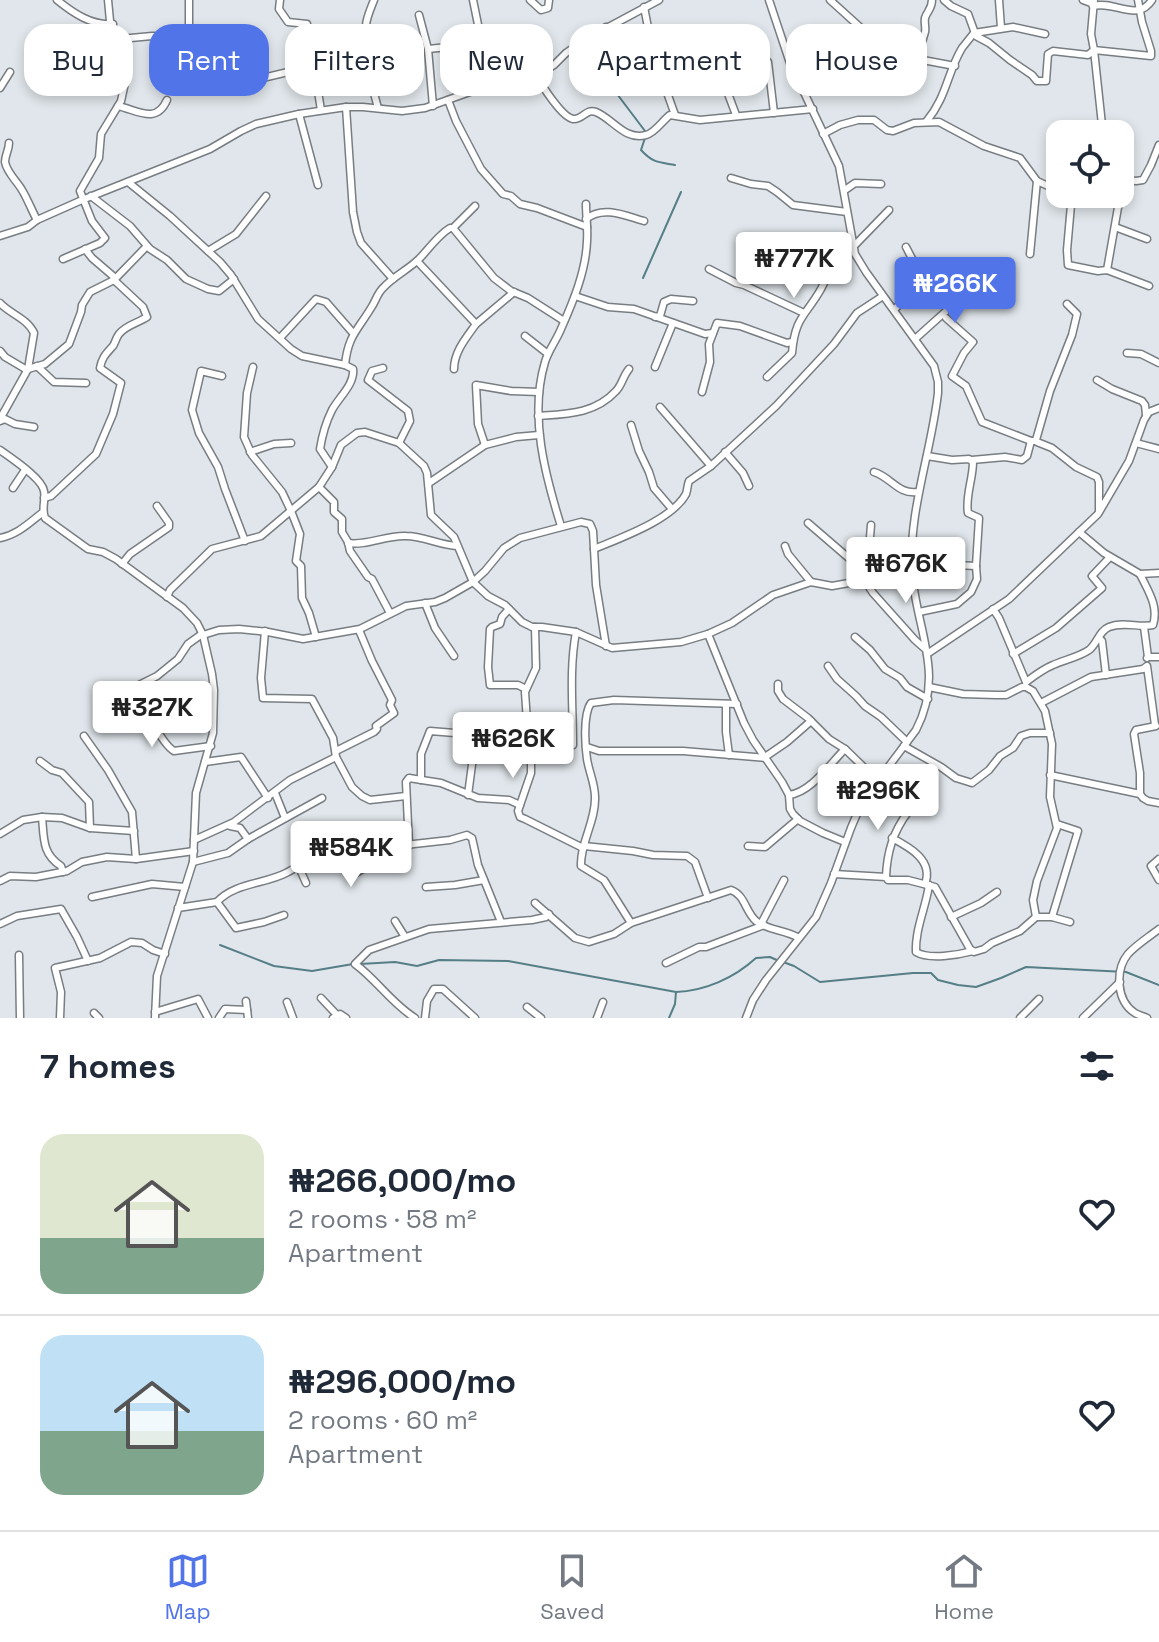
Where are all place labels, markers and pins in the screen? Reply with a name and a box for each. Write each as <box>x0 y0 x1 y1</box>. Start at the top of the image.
pin: ₦777K <box>738 232 850 300</box>
pin: ₦266K <box>899 257 1011 325</box>
pin: ₦676K <box>850 537 962 605</box>
pin: ₦327K <box>96 681 208 749</box>
pin: ₦626K <box>457 712 569 780</box>
pin: ₦296K <box>822 764 934 832</box>
pin: ₦584K <box>295 821 407 889</box>

